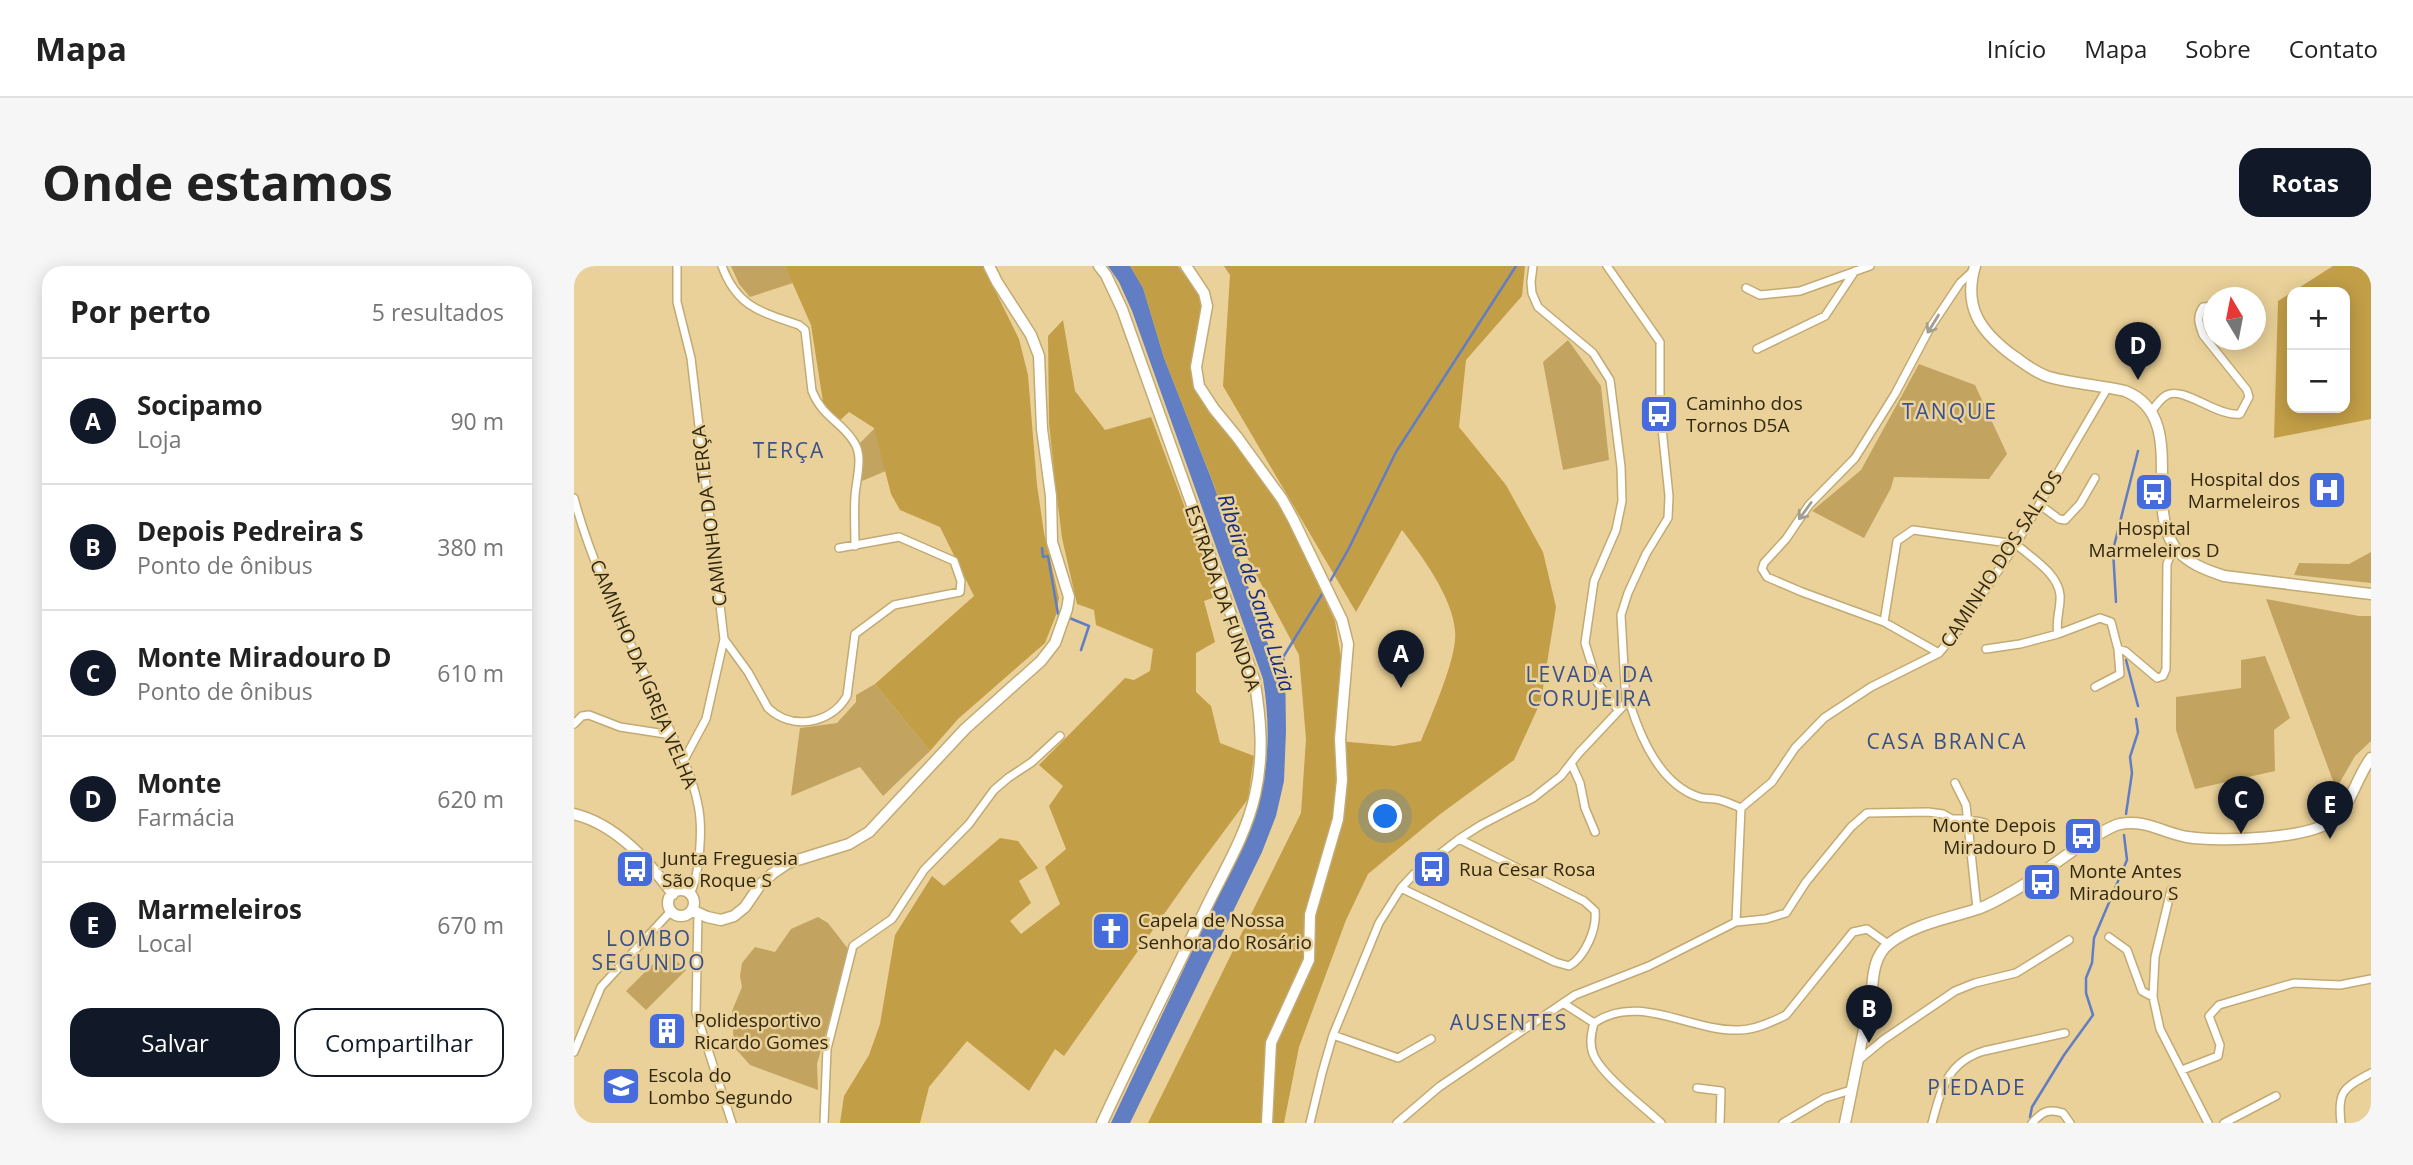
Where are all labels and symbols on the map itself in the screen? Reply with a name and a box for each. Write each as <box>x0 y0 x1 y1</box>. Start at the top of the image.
north arrow <box>2203 287 2266 350</box>
one-way arrow <box>1925 314 1939 334</box>
pin: D <box>2115 322 2161 380</box>
place label: Caminho dos Tornos D5A <box>1686 390 1803 438</box>
bus stop icon: Caminho dos Tornos D5A <box>1638 393 1680 435</box>
district label: TANQUE <box>1902 397 1998 425</box>
street label: CAMINHO DA TERÇA <box>685 424 733 608</box>
district label: TERÇA <box>753 436 825 464</box>
street label: CAMINHO DOS SALTOS <box>1934 465 2068 653</box>
place label: Hospital dos Marmeleiros <box>2188 466 2300 514</box>
hospital icon: Hospital dos Marmeleiros <box>2306 469 2348 511</box>
bus stop icon: Hospital Marmeleiros D <box>2133 471 2175 513</box>
water label: Ribeira de Santa Luzia <box>1212 490 1302 695</box>
street label: ESTRADA DA FUNDOA <box>1179 501 1267 695</box>
one-way arrow <box>1798 501 1812 520</box>
place label: Hospital Marmeleiros D <box>2089 515 2219 563</box>
street label: CAMINHO DA IGREJA VELHA <box>584 555 704 793</box>
pin: A <box>1378 630 1424 688</box>
district label: LEVADA DA CORUJEIRA <box>1526 660 1654 712</box>
district label: CASA BRANCA <box>1867 727 2027 755</box>
pin: C <box>2218 776 2264 834</box>
pin: E <box>2307 781 2353 839</box>
your location <box>1368 799 1402 833</box>
place label: Monte Depois Miradouro D <box>1932 812 2056 860</box>
bus stop icon: Monte Depois Miradouro D <box>2062 815 2104 857</box>
place label: Junta Freguesia São Roque S <box>660 845 798 893</box>
bus stop icon: Junta Freguesia São Roque S <box>614 848 656 890</box>
bus stop icon: Rua Cesar Rosa <box>1411 848 1453 890</box>
place label: Rua Cesar Rosa <box>1459 856 1596 882</box>
place label: Monte Antes Miradouro S <box>2069 858 2182 906</box>
bus stop icon: Monte Antes Miradouro S <box>2021 861 2063 903</box>
place label: Capela de Nossa Senhora do Rosário <box>1138 907 1312 955</box>
church icon: Capela de Nossa Senhora do Rosário <box>1090 910 1132 952</box>
district label: LOMBO SEGUNDO <box>591 924 707 976</box>
pin: B <box>1846 985 1892 1043</box>
place label: Polidesportivo Ricardo Gomes <box>694 1007 829 1055</box>
district label: AUSENTES <box>1450 1008 1568 1036</box>
building icon: Polidesportivo Ricardo Gomes <box>646 1010 688 1052</box>
place label: Escola do Lombo Segundo <box>648 1062 793 1110</box>
school or university icon: Escola do Lombo Segundo <box>600 1065 642 1107</box>
district label: PIEDADE <box>1927 1073 2027 1101</box>

